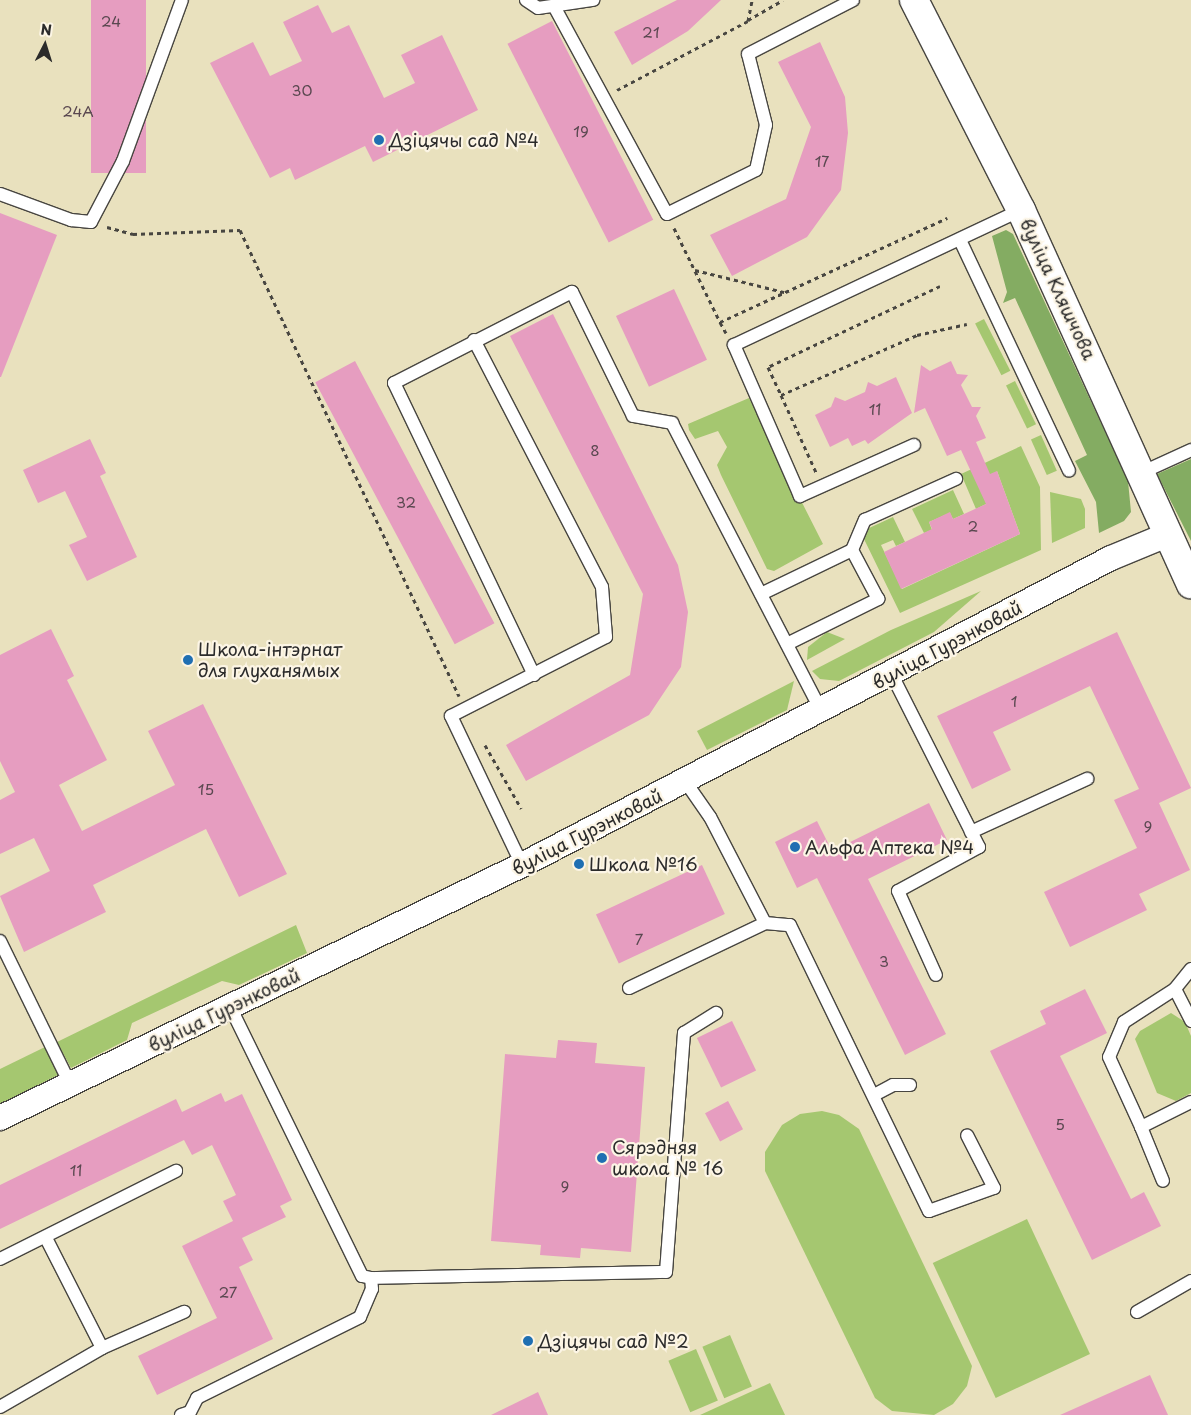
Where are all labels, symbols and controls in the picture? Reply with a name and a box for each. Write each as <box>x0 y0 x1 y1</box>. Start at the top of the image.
house number: 24 <box>101 12 121 30</box>
text: N <box>40 19 53 41</box>
north arrow <box>20 20 70 70</box>
house number: 21 <box>642 23 660 41</box>
house number: 30 <box>292 81 312 99</box>
house number: 24А <box>62 102 94 120</box>
house number: 19 <box>573 122 589 140</box>
place label: Дзіцячы сад №4 <box>389 129 539 151</box>
marker: Дзіцячы сад №4 <box>373 134 385 146</box>
house number: 17 <box>815 152 829 170</box>
street label: вуліца Кляшчова <box>1016 215 1100 363</box>
house number: 11 <box>869 400 881 418</box>
house number: 8 <box>590 441 600 459</box>
house number: 32 <box>396 493 416 511</box>
house number: 2 <box>968 517 978 535</box>
street label: вуліца Гурэнковай <box>869 596 1025 694</box>
place label: Школа-інтэрнат для глуханямых <box>198 639 342 682</box>
marker: Школа-інтэрнат для глуханямых <box>182 654 194 666</box>
house number: 1 <box>1011 692 1017 710</box>
house number: 15 <box>198 780 214 798</box>
street label: вуліца Гурэнковай <box>508 785 666 879</box>
house number: 9 <box>1144 817 1152 835</box>
place label: Альфа Аптека №4 <box>805 836 973 858</box>
marker: Альфа Аптека №4 <box>789 841 801 853</box>
place label: Школа №16 <box>589 853 698 875</box>
marker: Школа №16 <box>573 858 585 870</box>
house number: 7 <box>635 930 643 948</box>
house number: 3 <box>879 952 889 970</box>
street label: вуліца Гурэнковай <box>145 964 303 1056</box>
house number: 5 <box>1055 1115 1065 1133</box>
place label: Сярэдняя школа № 16 <box>612 1137 724 1180</box>
marker: Сярэдняя школа № 16 <box>596 1152 608 1164</box>
house number: 11 <box>70 1161 82 1179</box>
house number: 9 <box>561 1177 569 1195</box>
house number: 27 <box>219 1283 237 1301</box>
place label: Дзіцячы сад №2 <box>538 1330 689 1352</box>
marker: Дзіцячы сад №2 <box>522 1335 534 1347</box>

